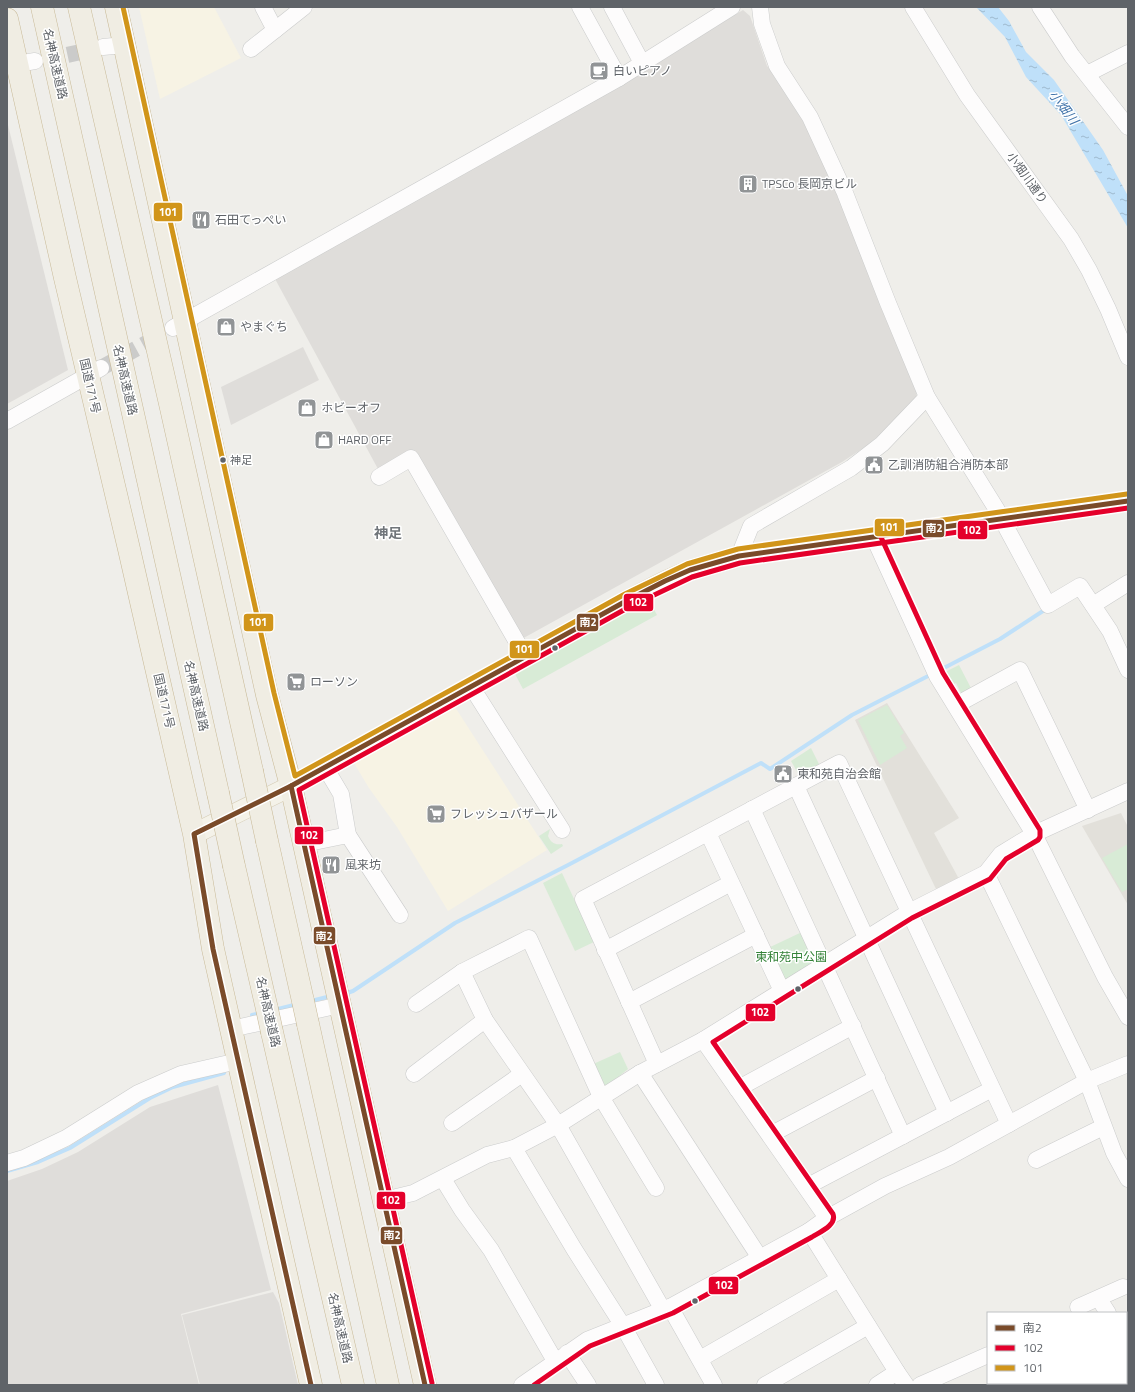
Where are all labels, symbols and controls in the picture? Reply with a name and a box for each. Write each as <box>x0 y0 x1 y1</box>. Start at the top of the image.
street label: 名神高速道路 <box>38 27 73 101</box>
cafe icon: 白いピアノ <box>588 60 610 82</box>
place label: 白いピアノ <box>613 61 672 80</box>
water label: 小畑川 <box>1044 85 1085 130</box>
street label: 小畑川通り <box>1002 148 1053 208</box>
building icon: TPSCo 長岡京ビル <box>737 173 759 195</box>
place label: TPSCo 長岡京ビル <box>762 174 857 193</box>
line badge: 101 <box>153 202 183 222</box>
text: 101 <box>159 204 177 220</box>
restaurant icon: 石田てっぺい <box>190 209 212 231</box>
place label: 石田てっぺい <box>215 210 286 229</box>
shop icon: やまぐち <box>215 316 237 338</box>
place label: やまぐち <box>240 317 288 336</box>
street label: 名神高速道路 <box>108 343 143 417</box>
street label: 国道171号 <box>75 356 106 415</box>
shop icon: ホビーオフ <box>296 397 318 419</box>
place label: ホビーオフ <box>321 398 381 417</box>
shop icon: HARD OFF <box>313 429 335 451</box>
place label: HARD OFF <box>338 430 392 449</box>
place label: 神足 <box>230 452 252 468</box>
public building icon: 乙訓消防組合消防本部 <box>863 454 885 476</box>
marker: 神足 <box>218 455 228 465</box>
place label: 乙訓消防組合消防本部 <box>888 455 1008 474</box>
line badge: 101 <box>874 518 905 537</box>
text: 101 <box>880 519 898 535</box>
line badge: 南2 <box>922 519 945 538</box>
text: 南2 <box>925 520 943 536</box>
line badge: 102 <box>957 520 988 540</box>
district label: 神足 <box>374 522 402 543</box>
text: 102 <box>963 522 981 538</box>
line badge: 102 <box>623 593 654 612</box>
text: 102 <box>629 594 647 610</box>
line badge: 101 <box>243 613 274 632</box>
line badge: 南2 <box>576 613 599 632</box>
text: 101 <box>249 614 267 630</box>
text: 南2 <box>579 614 597 630</box>
line badge: 101 <box>509 640 540 659</box>
text: 101 <box>515 641 533 657</box>
unlabelled marker <box>550 643 560 653</box>
street label: 名神高速道路 <box>179 659 214 733</box>
street label: 国道171号 <box>149 671 180 730</box>
supermarket icon: ローソン <box>285 671 307 693</box>
place label: ローソン <box>310 672 358 691</box>
public building icon: 東和苑自治会館 <box>772 763 794 785</box>
place label: 東和苑自治会館 <box>797 764 881 783</box>
supermarket icon: フレッシュバザール <box>425 803 447 825</box>
place label: フレッシュバザール <box>450 804 558 823</box>
line badge: 102 <box>294 826 324 845</box>
text: 102 <box>300 827 318 843</box>
restaurant icon: 風来坊 <box>320 854 342 876</box>
place label: 風来坊 <box>345 855 381 874</box>
line badge: 南2 <box>313 926 336 945</box>
text: 南2 <box>315 928 333 944</box>
park label: 東和苑中公園 <box>755 947 827 966</box>
street label: 名神高速道路 <box>251 975 286 1049</box>
unlabelled marker <box>793 984 803 994</box>
line badge: 102 <box>745 1003 776 1022</box>
text: 102 <box>751 1004 769 1020</box>
line badge: 102 <box>376 1191 406 1210</box>
text: 102 <box>382 1192 400 1208</box>
line badge: 南2 <box>380 1226 403 1245</box>
text: 南2 <box>383 1227 401 1243</box>
line badge: 102 <box>708 1276 739 1295</box>
text: 102 <box>715 1277 733 1293</box>
street label: 名神高速道路 <box>323 1291 358 1365</box>
unlabelled marker <box>690 1296 700 1306</box>
legend <box>987 1312 1127 1384</box>
text: 南2 <box>1023 1318 1042 1337</box>
text: 102 <box>1023 1338 1043 1357</box>
text: 101 <box>1023 1358 1043 1377</box>

